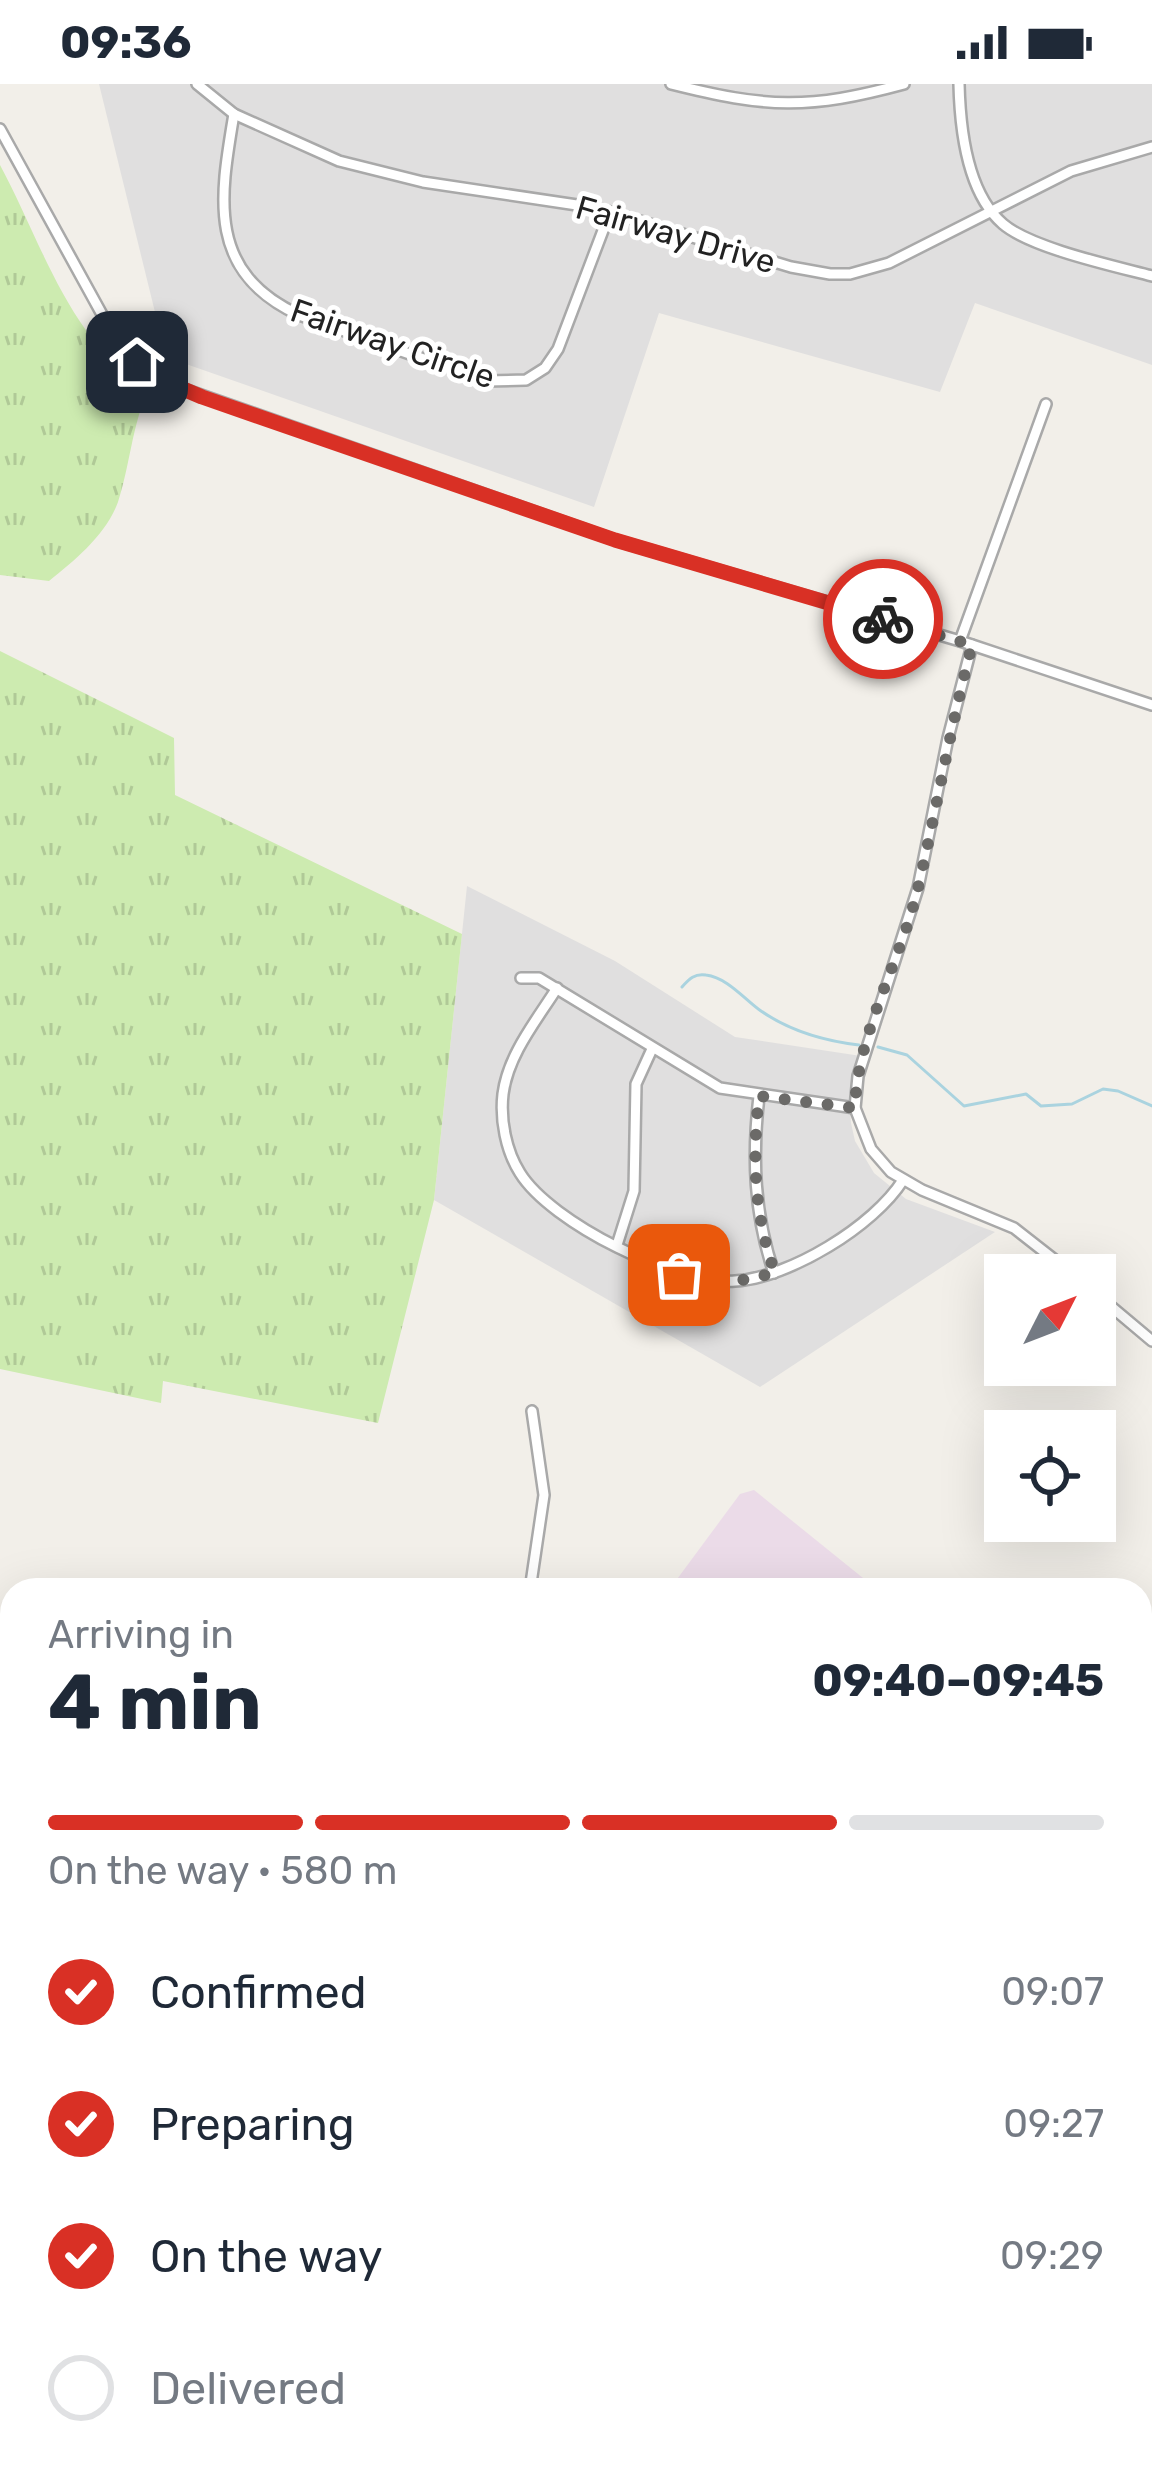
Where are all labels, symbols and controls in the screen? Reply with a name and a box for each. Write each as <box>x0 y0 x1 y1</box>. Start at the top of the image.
text: 09:36 <box>60 16 192 69</box>
street label: Fairway Drive <box>572 187 780 282</box>
street label: Fairway Circle <box>286 290 500 397</box>
pin <box>86 311 188 413</box>
icon: home <box>104 329 170 395</box>
courier <box>823 559 943 679</box>
icon: bike <box>850 586 916 652</box>
pin <box>628 1224 730 1326</box>
icon: bag <box>646 1242 712 1308</box>
north arrow <box>984 1254 1116 1386</box>
map controls <box>984 1254 1116 1542</box>
button: locate <box>984 1410 1116 1542</box>
text: Arriving in <box>48 1612 234 1658</box>
text: 09:40–09:45 <box>812 1654 1104 1707</box>
text: 4 min <box>48 1656 262 1749</box>
text: On the way · 580 m <box>48 1848 397 1894</box>
icon: check <box>48 1959 114 2025</box>
text: Confirmed <box>150 1966 367 2019</box>
text: 09:07 <box>1001 1969 1104 2015</box>
icon: check <box>48 2091 114 2157</box>
text: Preparing <box>150 2098 355 2151</box>
text: 09:27 <box>1003 2101 1104 2147</box>
icon: check <box>48 2223 114 2289</box>
text: On the way <box>150 2230 383 2283</box>
text: 09:29 <box>1000 2233 1104 2279</box>
text: Delivered <box>150 2362 346 2415</box>

